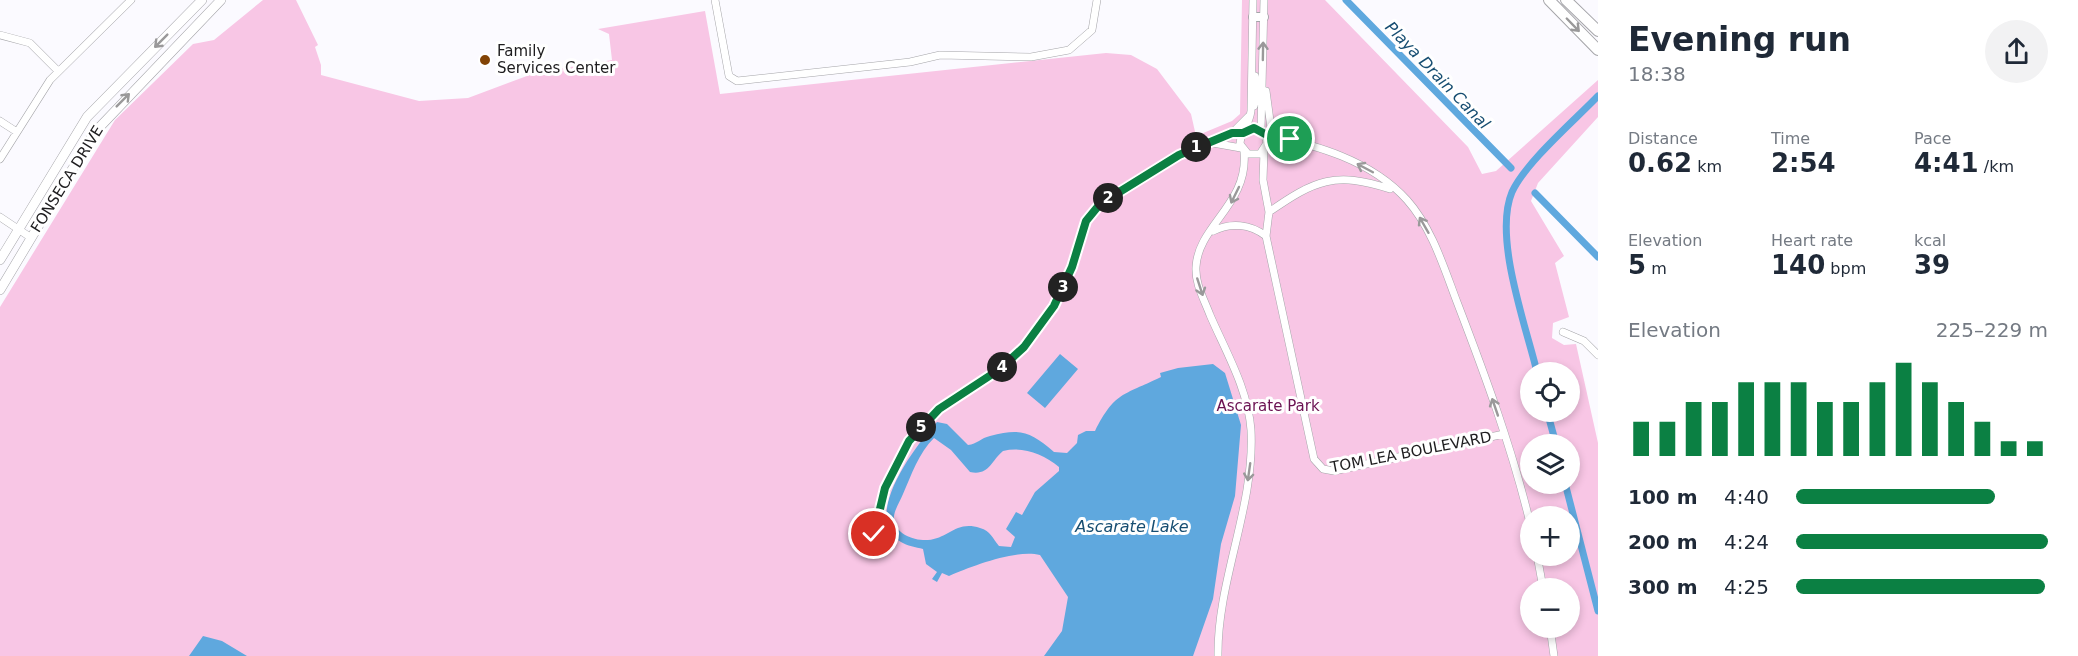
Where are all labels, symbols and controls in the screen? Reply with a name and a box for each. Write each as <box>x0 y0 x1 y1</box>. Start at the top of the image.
water label: Playa Drain Canal <box>1381 18 1494 133</box>
one-way arrow <box>1566 18 1581 33</box>
text: Evening run <box>1628 20 1851 59</box>
button: share <box>1985 20 2048 83</box>
one-way arrow <box>153 34 168 49</box>
place label: Family Services Center <box>497 42 616 77</box>
one-way arrow <box>1258 42 1269 62</box>
marker: Family Services Center <box>478 53 492 67</box>
text: 18:38 <box>1628 62 1686 86</box>
one-way arrow <box>115 93 130 108</box>
pin <box>1264 113 1315 164</box>
street label: FONSECA DRIVE <box>27 122 107 236</box>
icon: arrive <box>1273 122 1306 155</box>
text: Distance <box>1628 129 1698 148</box>
text: Time <box>1771 129 1810 148</box>
text: Pace <box>1914 129 1951 148</box>
pin: 1 <box>1181 132 1211 162</box>
text: 1 <box>1190 137 1202 156</box>
text: 0.62 <box>1628 148 1692 178</box>
text: 2:54 <box>1771 148 1836 178</box>
text: 4:41 <box>1914 148 1979 178</box>
text: km <box>1692 157 1722 176</box>
text: /km <box>1979 157 2014 176</box>
one-way arrow <box>1357 162 1374 174</box>
pin: 2 <box>1093 183 1123 213</box>
one-way arrow <box>1228 185 1240 203</box>
text: 2 <box>1102 188 1114 207</box>
one-way arrow <box>1418 217 1430 234</box>
text: Elevation <box>1628 231 1702 250</box>
text: Heart rate <box>1771 231 1853 250</box>
text: kcal <box>1914 231 1946 250</box>
text: 5 <box>1628 250 1646 280</box>
text: 140 <box>1771 250 1825 280</box>
text: 39 <box>1914 250 1950 280</box>
text: m <box>1646 259 1667 278</box>
text: bpm <box>1825 259 1866 278</box>
pin: 3 <box>1048 272 1078 302</box>
text: 3 <box>1057 277 1069 296</box>
one-way arrow <box>1195 277 1206 296</box>
text: Elevation <box>1628 318 1721 342</box>
text: 225–229 m <box>1936 318 2048 342</box>
pin: 4 <box>987 352 1017 382</box>
text: 4 <box>996 357 1008 376</box>
map controls <box>1520 362 1580 638</box>
button: locate <box>1520 362 1580 422</box>
park label: Ascarate Park <box>1216 397 1320 415</box>
one-way arrow <box>1488 398 1499 417</box>
pin: 5 <box>906 412 936 442</box>
text: 5 <box>915 417 927 436</box>
street label: TOM LEA BOULEVARD <box>1328 428 1493 477</box>
button: layers <box>1520 434 1580 494</box>
one-way arrow <box>1243 461 1254 481</box>
text: 100 m <box>1628 485 1698 509</box>
text: 4:40 <box>1724 485 1769 509</box>
button: + <box>1520 506 1580 566</box>
pin <box>848 508 899 559</box>
icon: check <box>857 517 890 550</box>
water label: Ascarate Lake <box>1074 517 1189 536</box>
text: 200 m <box>1628 530 1698 554</box>
text: 4:24 <box>1724 530 1769 554</box>
text: 300 m <box>1628 575 1698 599</box>
text: 4:25 <box>1724 575 1769 599</box>
button: − <box>1520 578 1580 638</box>

